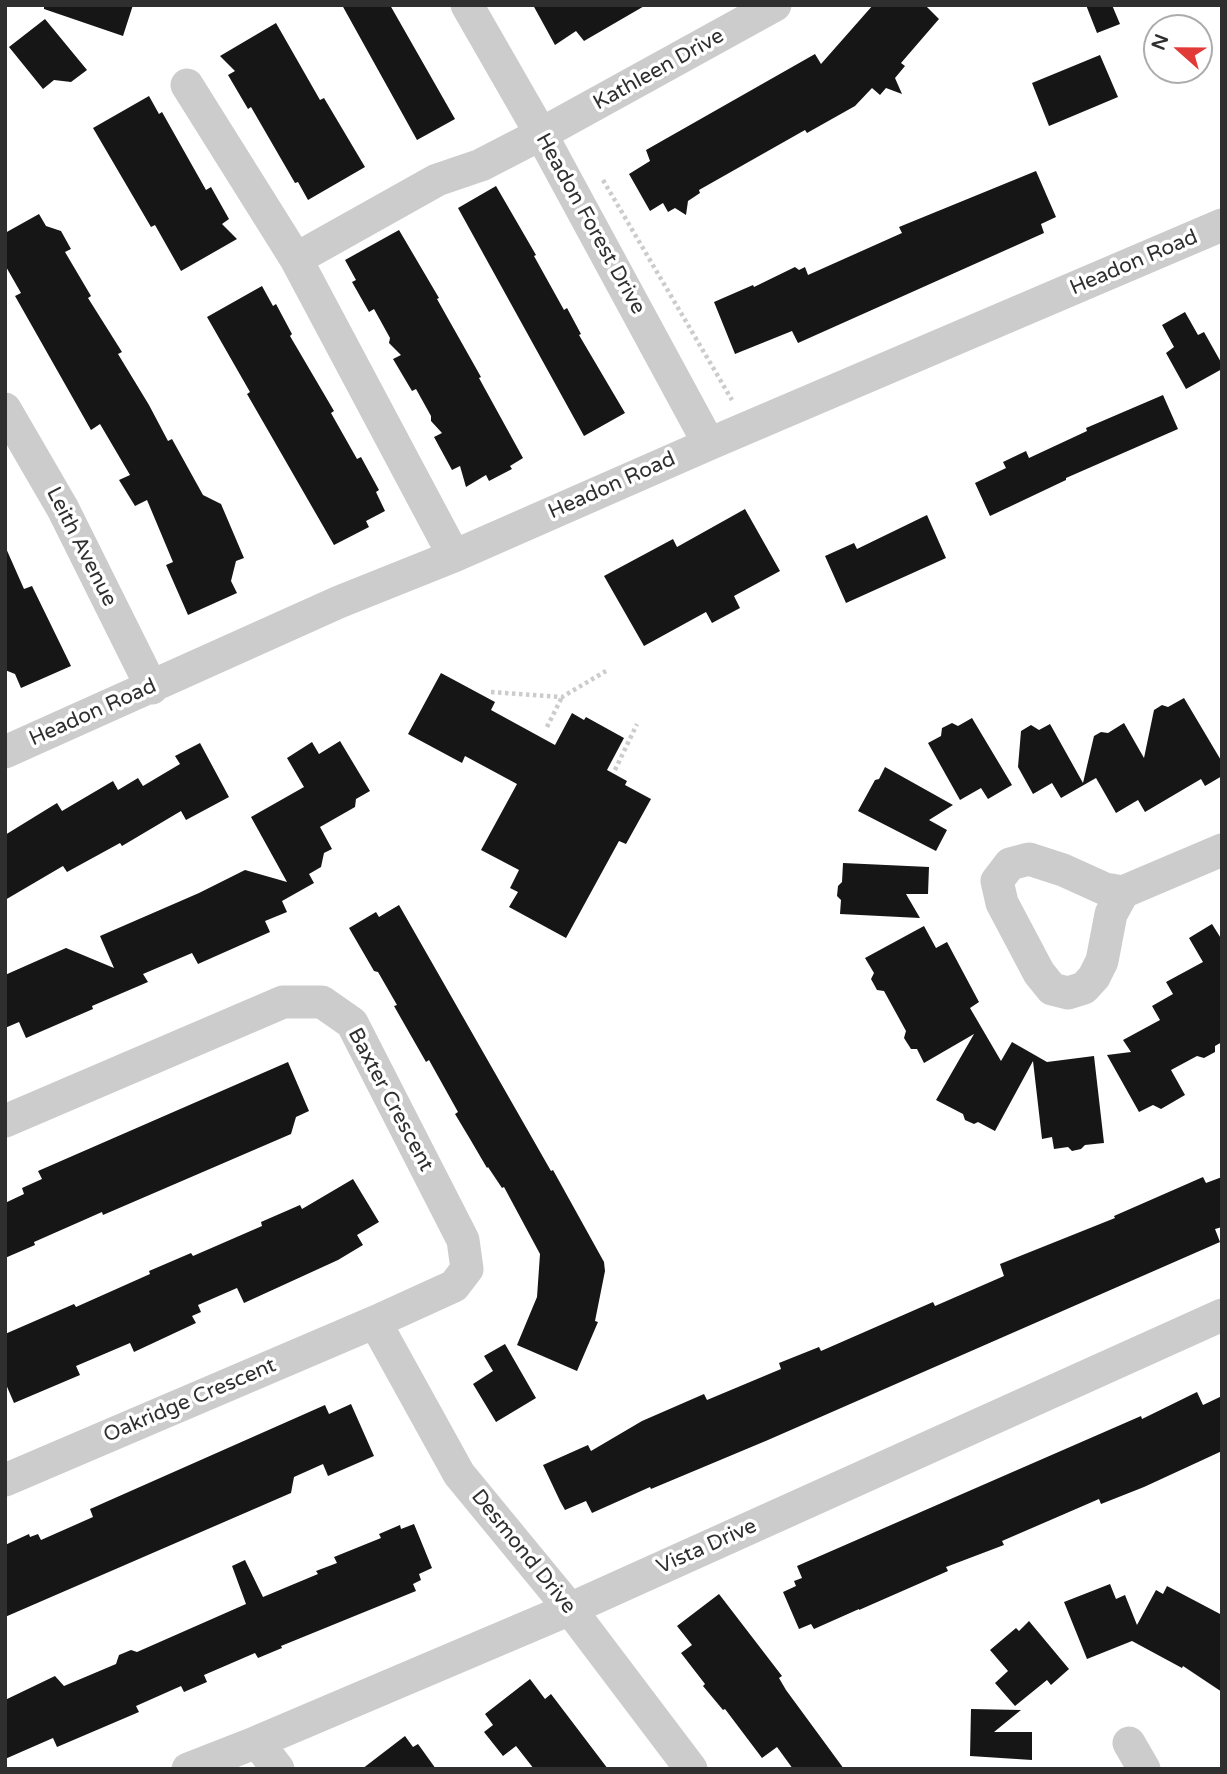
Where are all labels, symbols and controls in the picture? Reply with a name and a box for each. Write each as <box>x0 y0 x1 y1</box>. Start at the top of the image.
north arrow <box>1143 14 1213 84</box>
street label: Kathleen Drive <box>589 24 729 116</box>
text: N <box>1147 31 1173 53</box>
street label: Headon Forest Drive <box>530 129 650 319</box>
street label: Headon Road <box>1066 225 1202 301</box>
street label: Headon Road <box>545 447 679 525</box>
street label: Leith Avenue <box>40 483 122 611</box>
street label: Headon Road <box>26 674 160 752</box>
street label: Baxter Crescent <box>342 1024 438 1176</box>
street label: Oakridge Crescent <box>100 1353 280 1449</box>
street label: Desmond Drive <box>465 1485 581 1619</box>
street label: Vista Drive <box>653 1514 761 1580</box>

